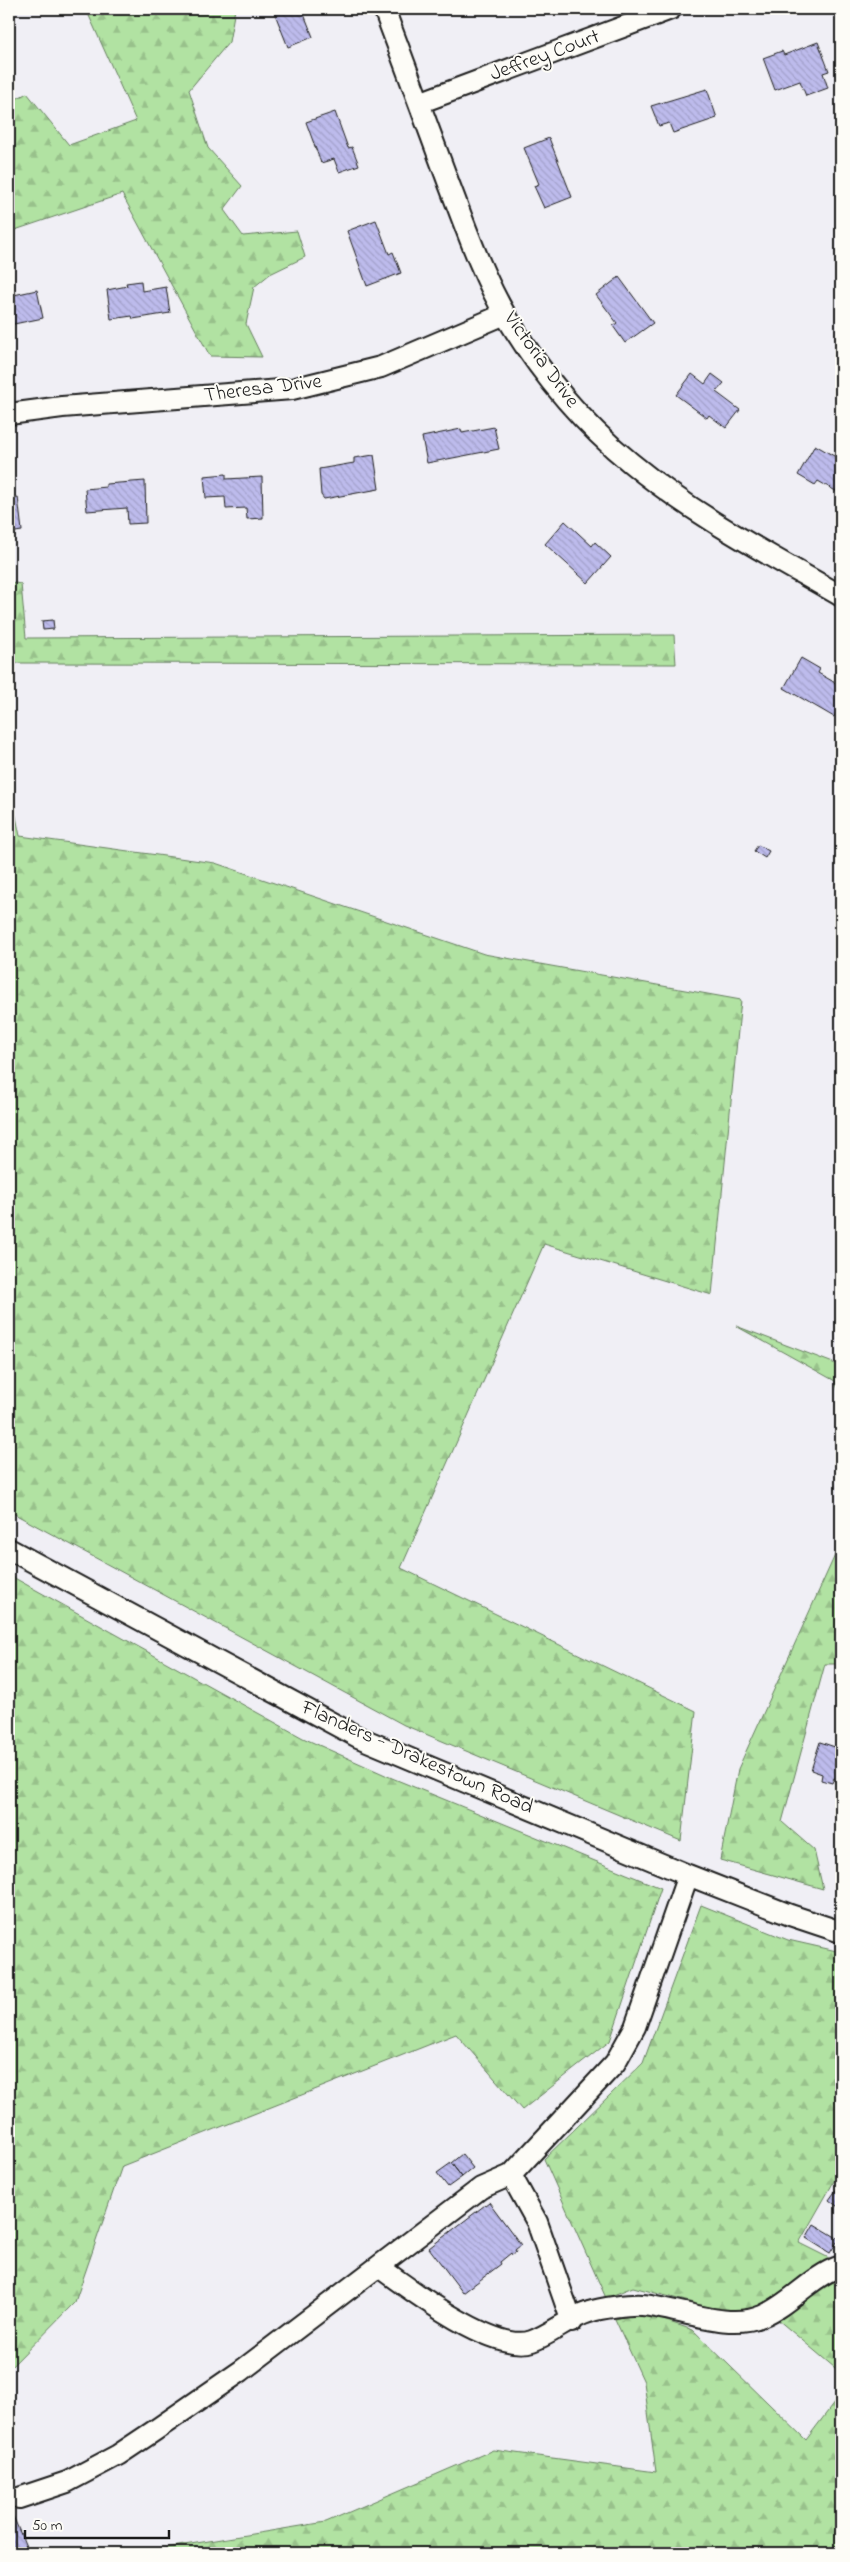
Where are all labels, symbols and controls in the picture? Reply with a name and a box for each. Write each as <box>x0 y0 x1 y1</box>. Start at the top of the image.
street label: Jeffrey Court <box>486 22 605 92</box>
street label: Victoria Drive <box>495 305 587 415</box>
street label: Theresa Drive <box>202 367 324 411</box>
street label: Flanders - Drakestown Road <box>295 1693 538 1823</box>
scale bar <box>25 2507 169 2539</box>
text: 50 m <box>32 2515 63 2537</box>

